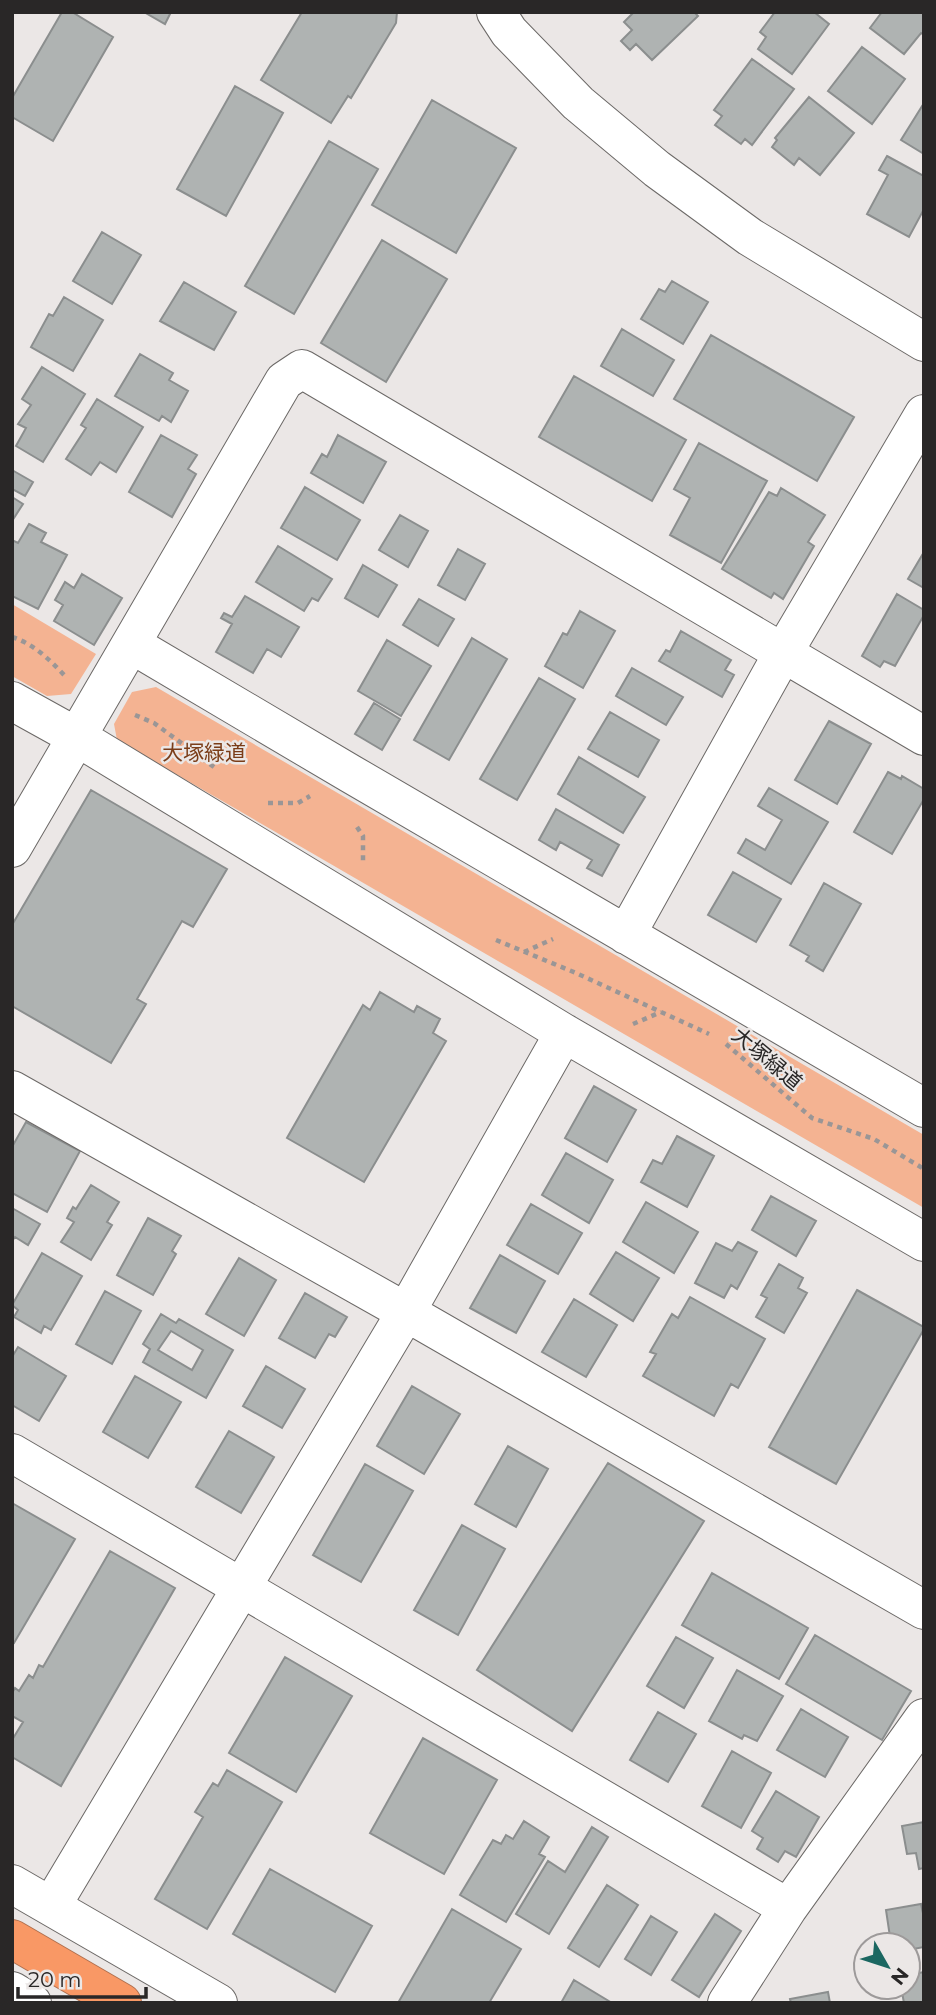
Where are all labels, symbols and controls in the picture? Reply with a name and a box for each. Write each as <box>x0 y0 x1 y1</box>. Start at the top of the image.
park label: 大塚緑道 <box>162 740 246 765</box>
street label: 大塚緑道 <box>727 1022 808 1095</box>
north arrow <box>852 1931 922 2001</box>
scale bar <box>18 1955 145 1999</box>
text: N <box>886 1963 914 1990</box>
text: 20 m <box>28 1967 82 1992</box>

